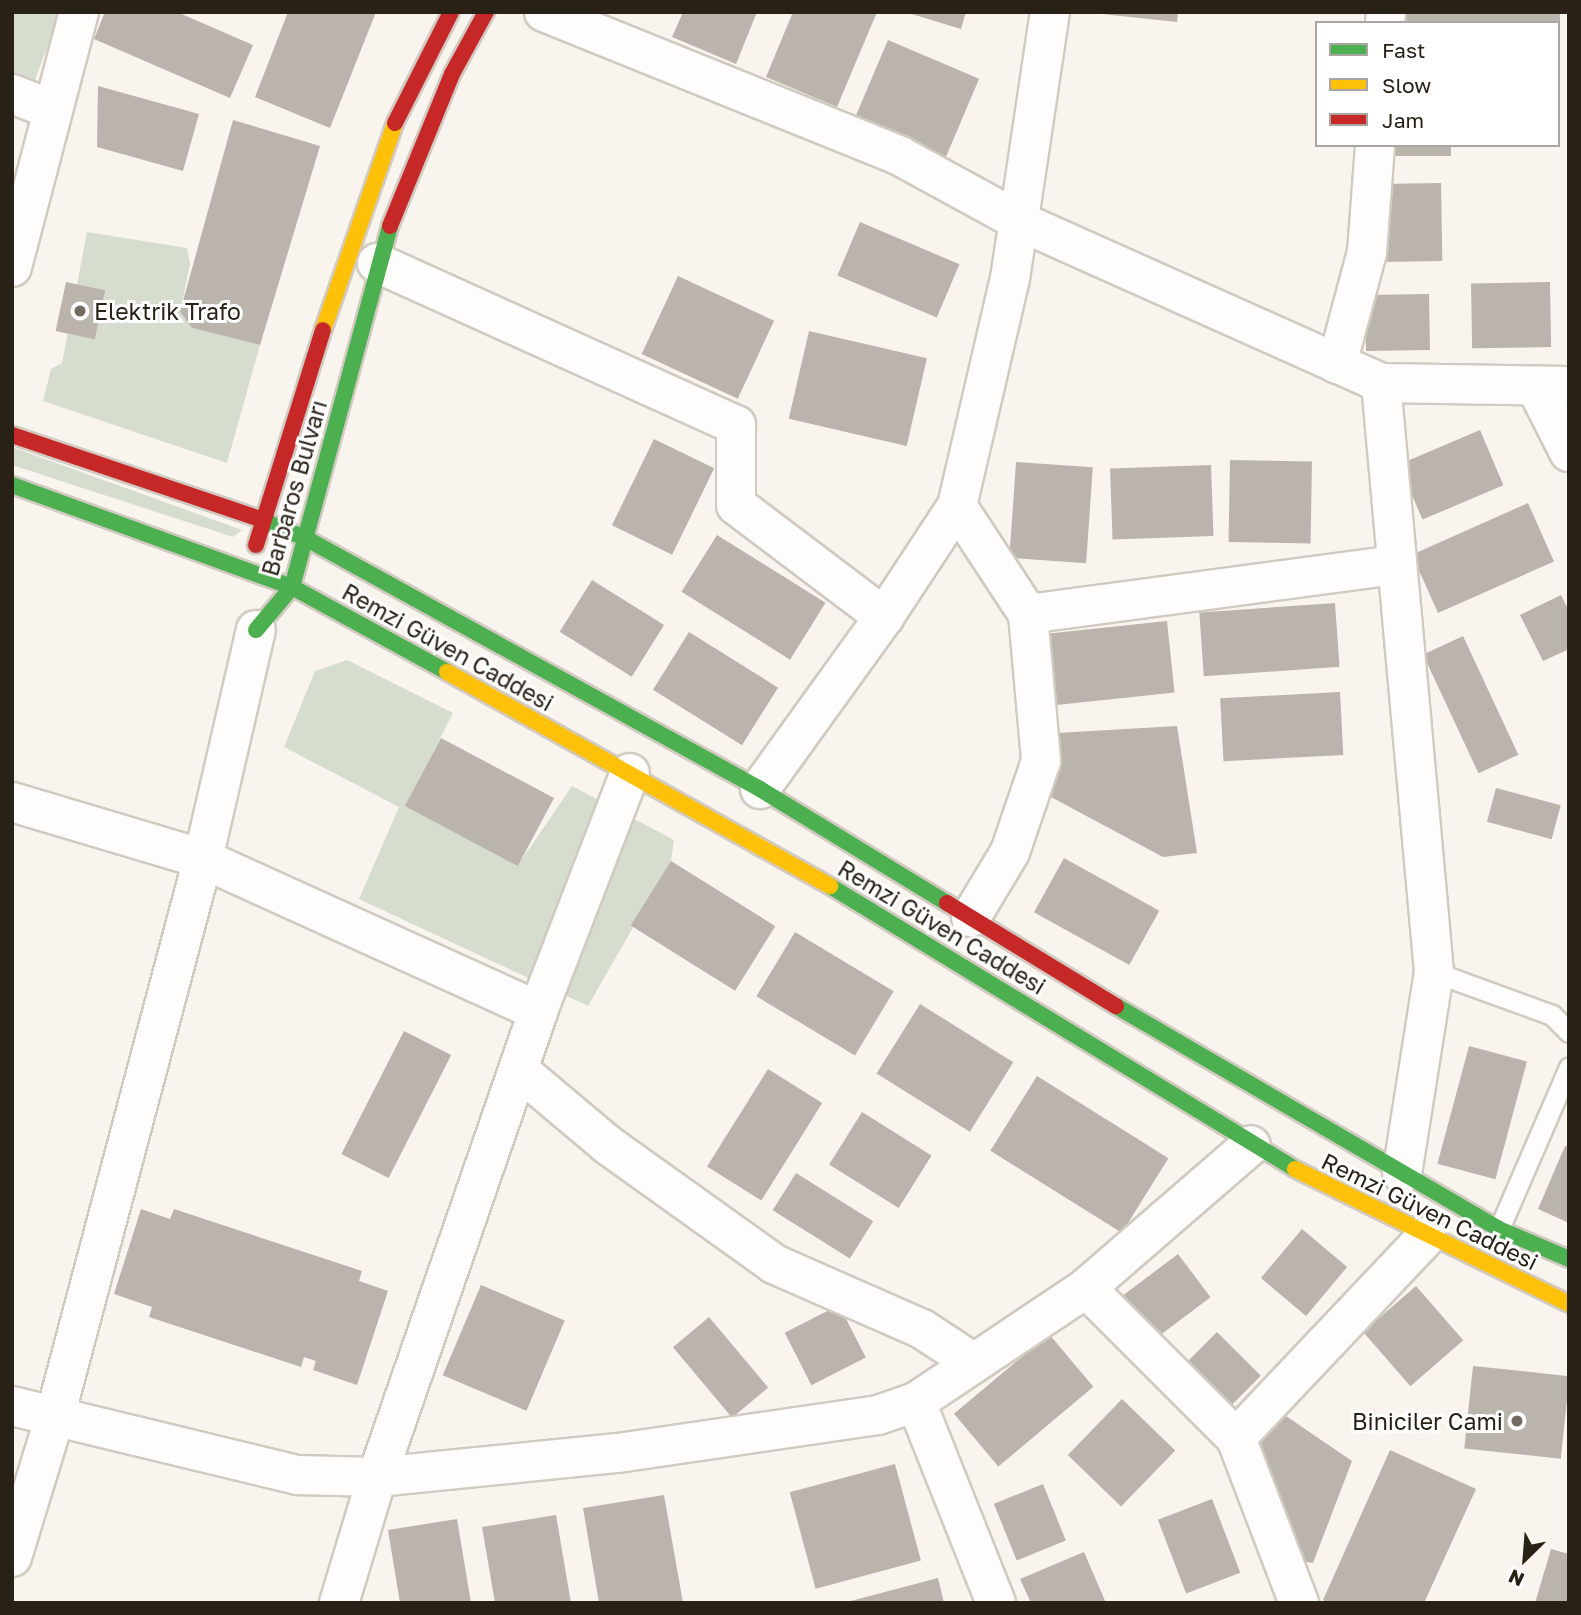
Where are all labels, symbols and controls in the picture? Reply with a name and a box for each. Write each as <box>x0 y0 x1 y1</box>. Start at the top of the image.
legend <box>1315 21 1560 147</box>
text: Fast <box>1382 37 1425 63</box>
text: Slow <box>1382 72 1431 98</box>
text: Jam <box>1382 107 1424 133</box>
place label: Elektrik Trafo <box>94 297 241 325</box>
marker: Elektrik Trafo <box>72 303 88 319</box>
street label: Barbaros Bulvarı <box>256 397 332 579</box>
street label: Remzi Güven Caddesi <box>338 577 558 717</box>
street label: Remzi Güven Caddesi <box>833 854 1051 1000</box>
street label: Remzi Güven Caddesi <box>1317 1147 1543 1275</box>
place label: Biniciler Cami <box>1352 1407 1503 1435</box>
marker: Biniciler Cami <box>1509 1413 1525 1429</box>
north arrow <box>1490 1524 1560 1594</box>
text: N <box>1505 1565 1527 1592</box>

